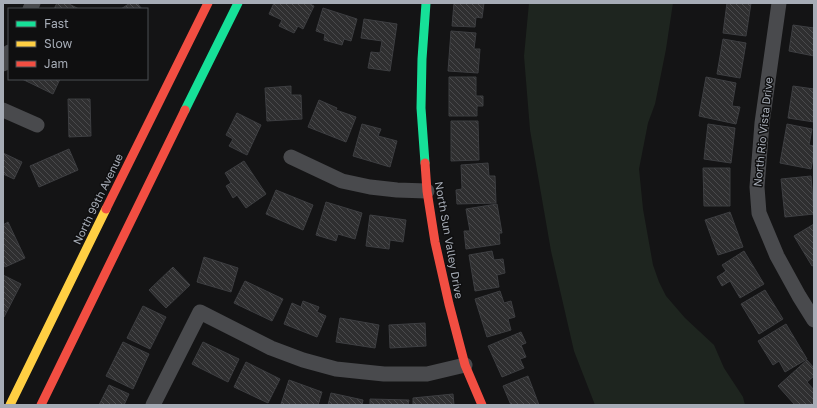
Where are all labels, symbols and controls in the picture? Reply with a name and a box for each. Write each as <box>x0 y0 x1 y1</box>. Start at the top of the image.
legend <box>8 8 148 80</box>
text: Fast <box>44 16 69 31</box>
text: Slow <box>44 36 72 51</box>
text: Jam <box>44 56 68 71</box>
street label: North Rio Vista Drive <box>750 77 775 187</box>
street label: North 99th Avenue <box>70 151 125 246</box>
street label: North Sun Valley Drive <box>433 180 466 300</box>

